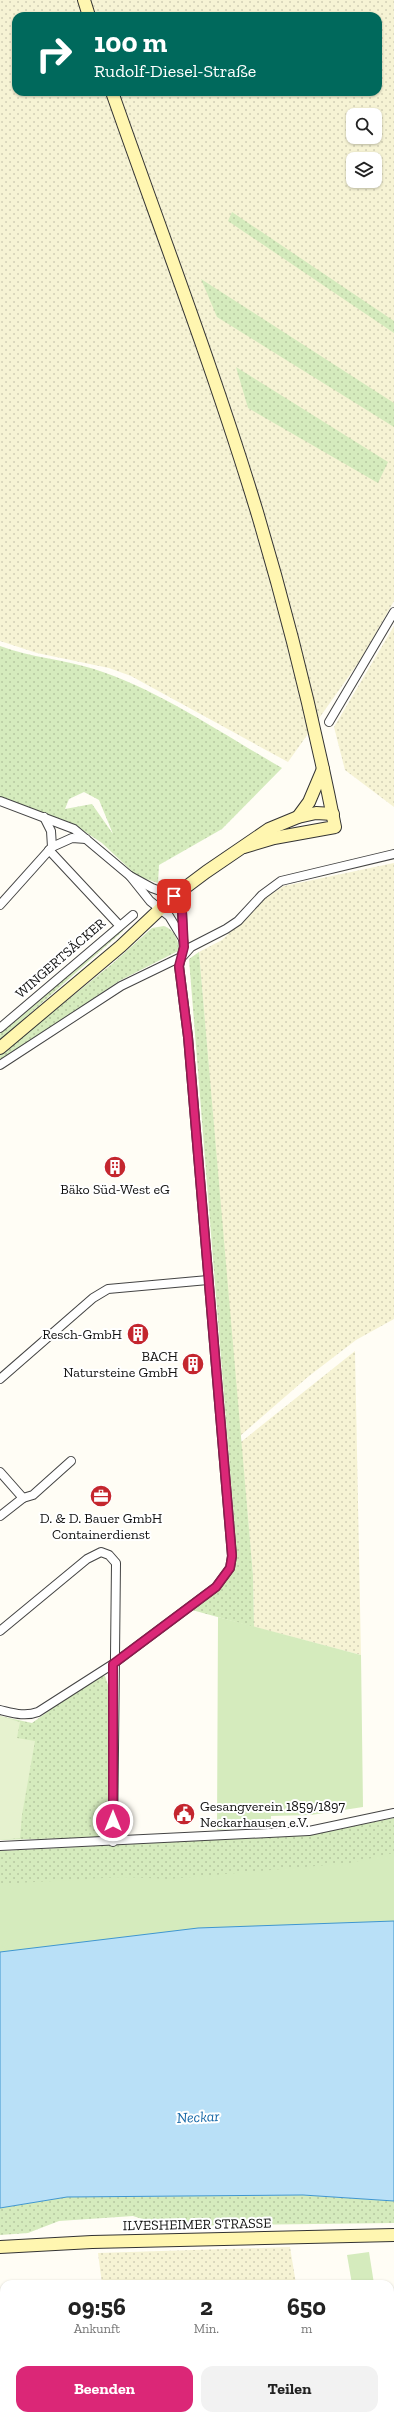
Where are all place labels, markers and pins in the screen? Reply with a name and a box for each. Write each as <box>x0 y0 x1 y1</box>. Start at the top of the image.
pin <box>157 879 191 913</box>
building icon: Bäko Süd-West eG <box>102 1154 128 1180</box>
place label: Bäko Süd-West eG <box>60 1181 170 1198</box>
building icon: Resch-GmbH <box>125 1321 151 1347</box>
place label: Resch-GmbH <box>42 1326 122 1343</box>
place label: BACH Natursteine GmbH <box>63 1348 178 1381</box>
building icon: BACH Natursteine GmbH <box>180 1351 206 1377</box>
office icon: D. & D. Bauer GmbH Containerdienst <box>88 1483 114 1509</box>
place label: D. & D. Bauer GmbH Containerdienst <box>40 1510 162 1543</box>
place label: Gesangverein 1859/1897 Neckarhausen e.V. <box>200 1798 346 1831</box>
public building icon: Gesangverein 1859/1897 Neckarhausen e.V. <box>171 1801 197 1827</box>

